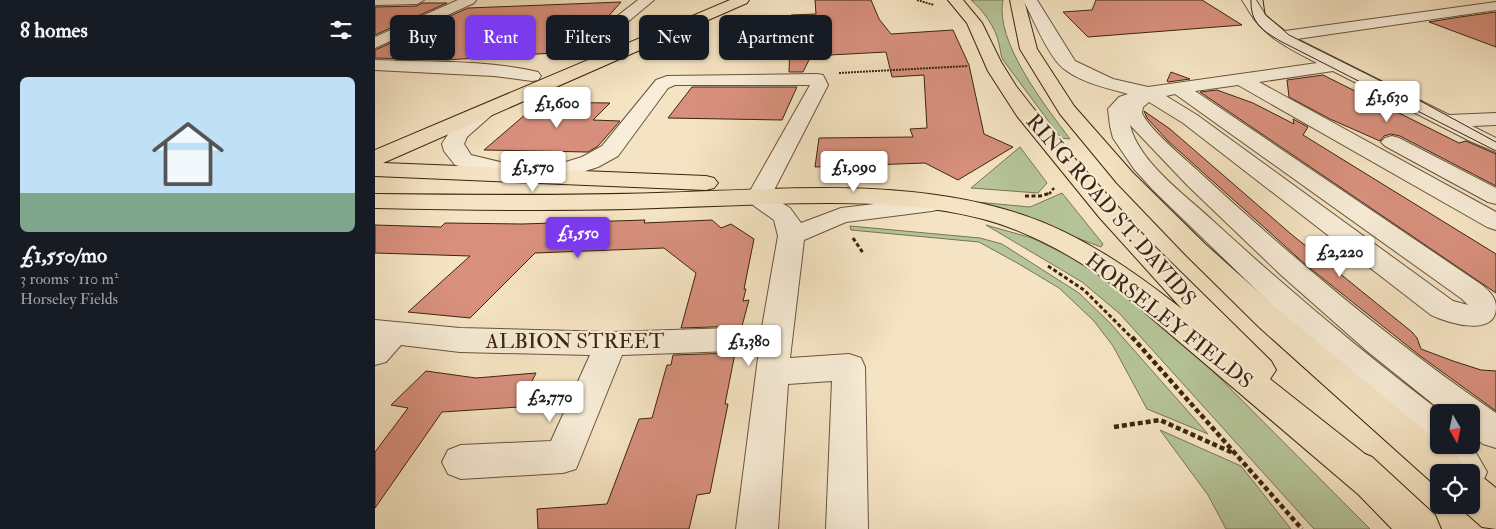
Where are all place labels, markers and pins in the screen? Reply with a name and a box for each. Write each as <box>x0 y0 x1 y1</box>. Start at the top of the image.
pin: £1,630 <box>1346 80 1428 123</box>
pin: £1,600 <box>516 86 598 129</box>
pin: £1,570 <box>492 150 574 193</box>
pin: £1,090 <box>813 150 895 193</box>
pin: £1,550 <box>537 216 619 259</box>
pin: £2,220 <box>1299 236 1381 278</box>
pin: £1,380 <box>708 324 790 367</box>
pin: £2,770 <box>509 380 591 423</box>

